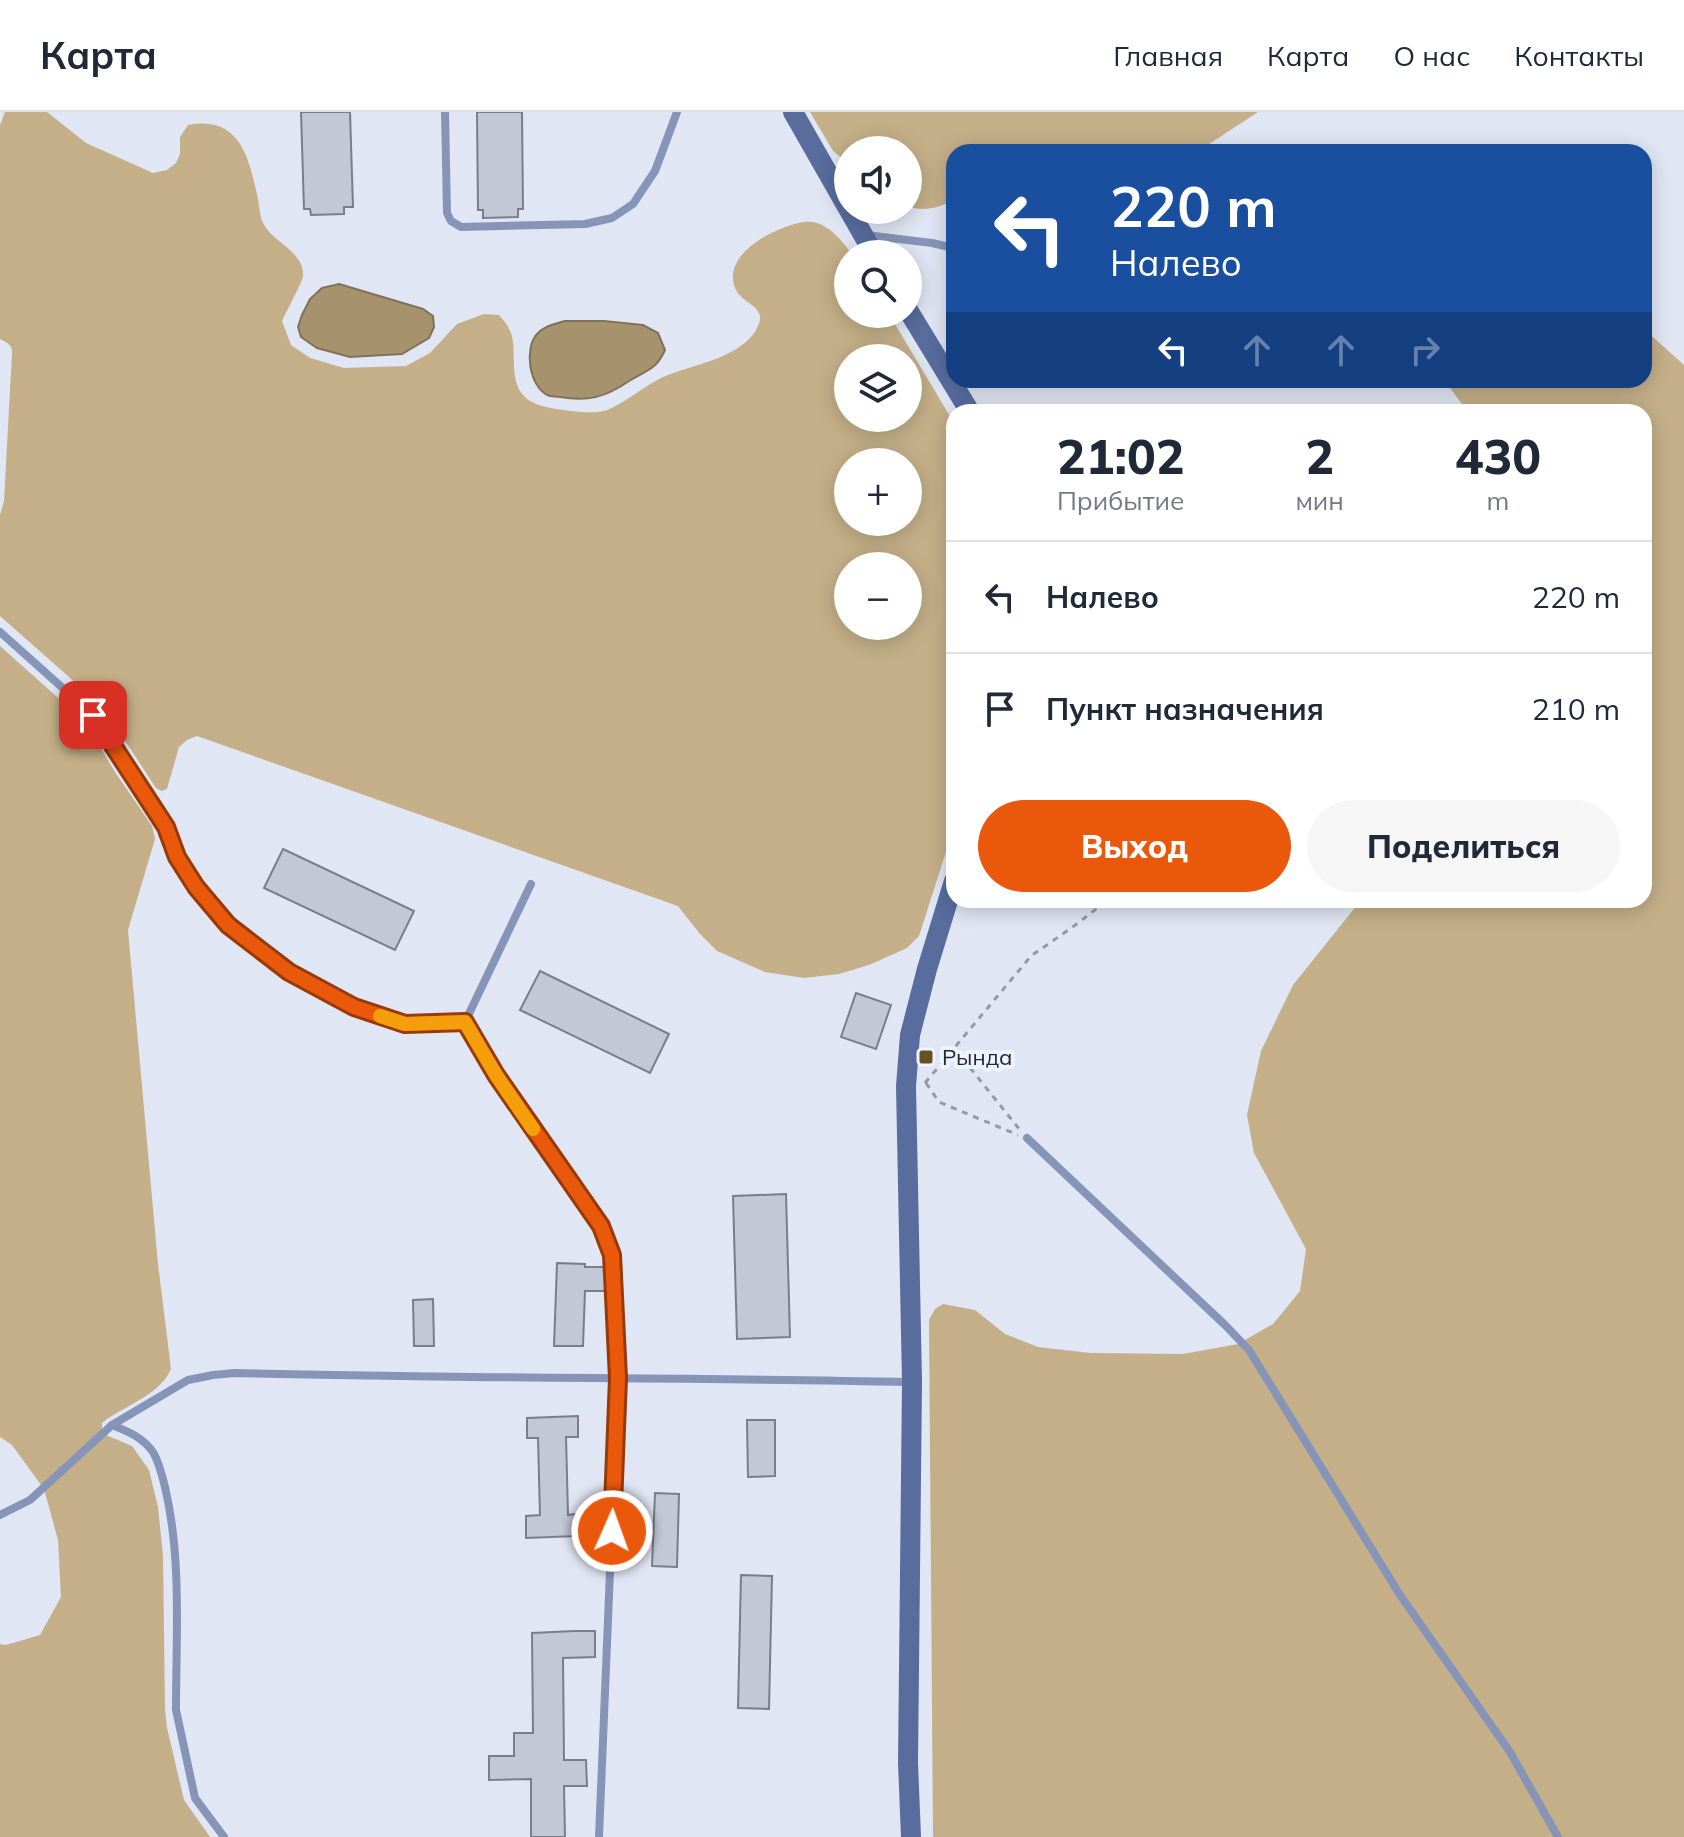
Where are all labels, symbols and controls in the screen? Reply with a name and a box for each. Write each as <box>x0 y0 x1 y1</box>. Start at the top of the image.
text: Карта <box>40 31 157 79</box>
text: Главная <box>1113 38 1223 73</box>
text: Карта <box>1267 38 1349 73</box>
text: О нас <box>1393 38 1470 73</box>
text: Контакты <box>1514 38 1644 73</box>
map controls <box>834 136 922 640</box>
button: sound <box>834 136 922 224</box>
text: 220 m <box>1110 171 1277 241</box>
icon: left <box>978 176 1082 280</box>
button: search <box>834 240 922 328</box>
text: Налево <box>1110 240 1242 285</box>
icon: left <box>1151 328 1195 372</box>
icon: ahead <box>1235 328 1279 372</box>
icon: ahead <box>1319 328 1363 372</box>
icon: right <box>1403 328 1447 372</box>
button: layers <box>834 344 922 432</box>
text: 21:02 <box>1057 426 1185 486</box>
text: 2 <box>1305 426 1334 486</box>
text: 430 <box>1455 426 1541 486</box>
button: + <box>834 448 922 536</box>
text: Прибытие <box>1057 484 1184 517</box>
text: мин <box>1295 484 1344 517</box>
text: m <box>1487 484 1509 517</box>
button: − <box>834 552 922 640</box>
icon: left <box>978 575 1022 619</box>
text: Налево <box>1046 578 1159 616</box>
text: 220 m <box>1532 578 1620 616</box>
pin <box>59 681 127 749</box>
icon: arrive <box>978 687 1022 731</box>
text: Пункт назначения <box>1046 690 1324 728</box>
text: 210 m <box>1532 690 1620 728</box>
icon: arrive <box>71 693 115 737</box>
button: Выход <box>978 800 1291 892</box>
button: Поделиться <box>1307 800 1620 892</box>
place label: Рында <box>942 1043 1012 1071</box>
marker: Рында <box>917 1048 935 1066</box>
position arrow <box>570 1489 654 1573</box>

